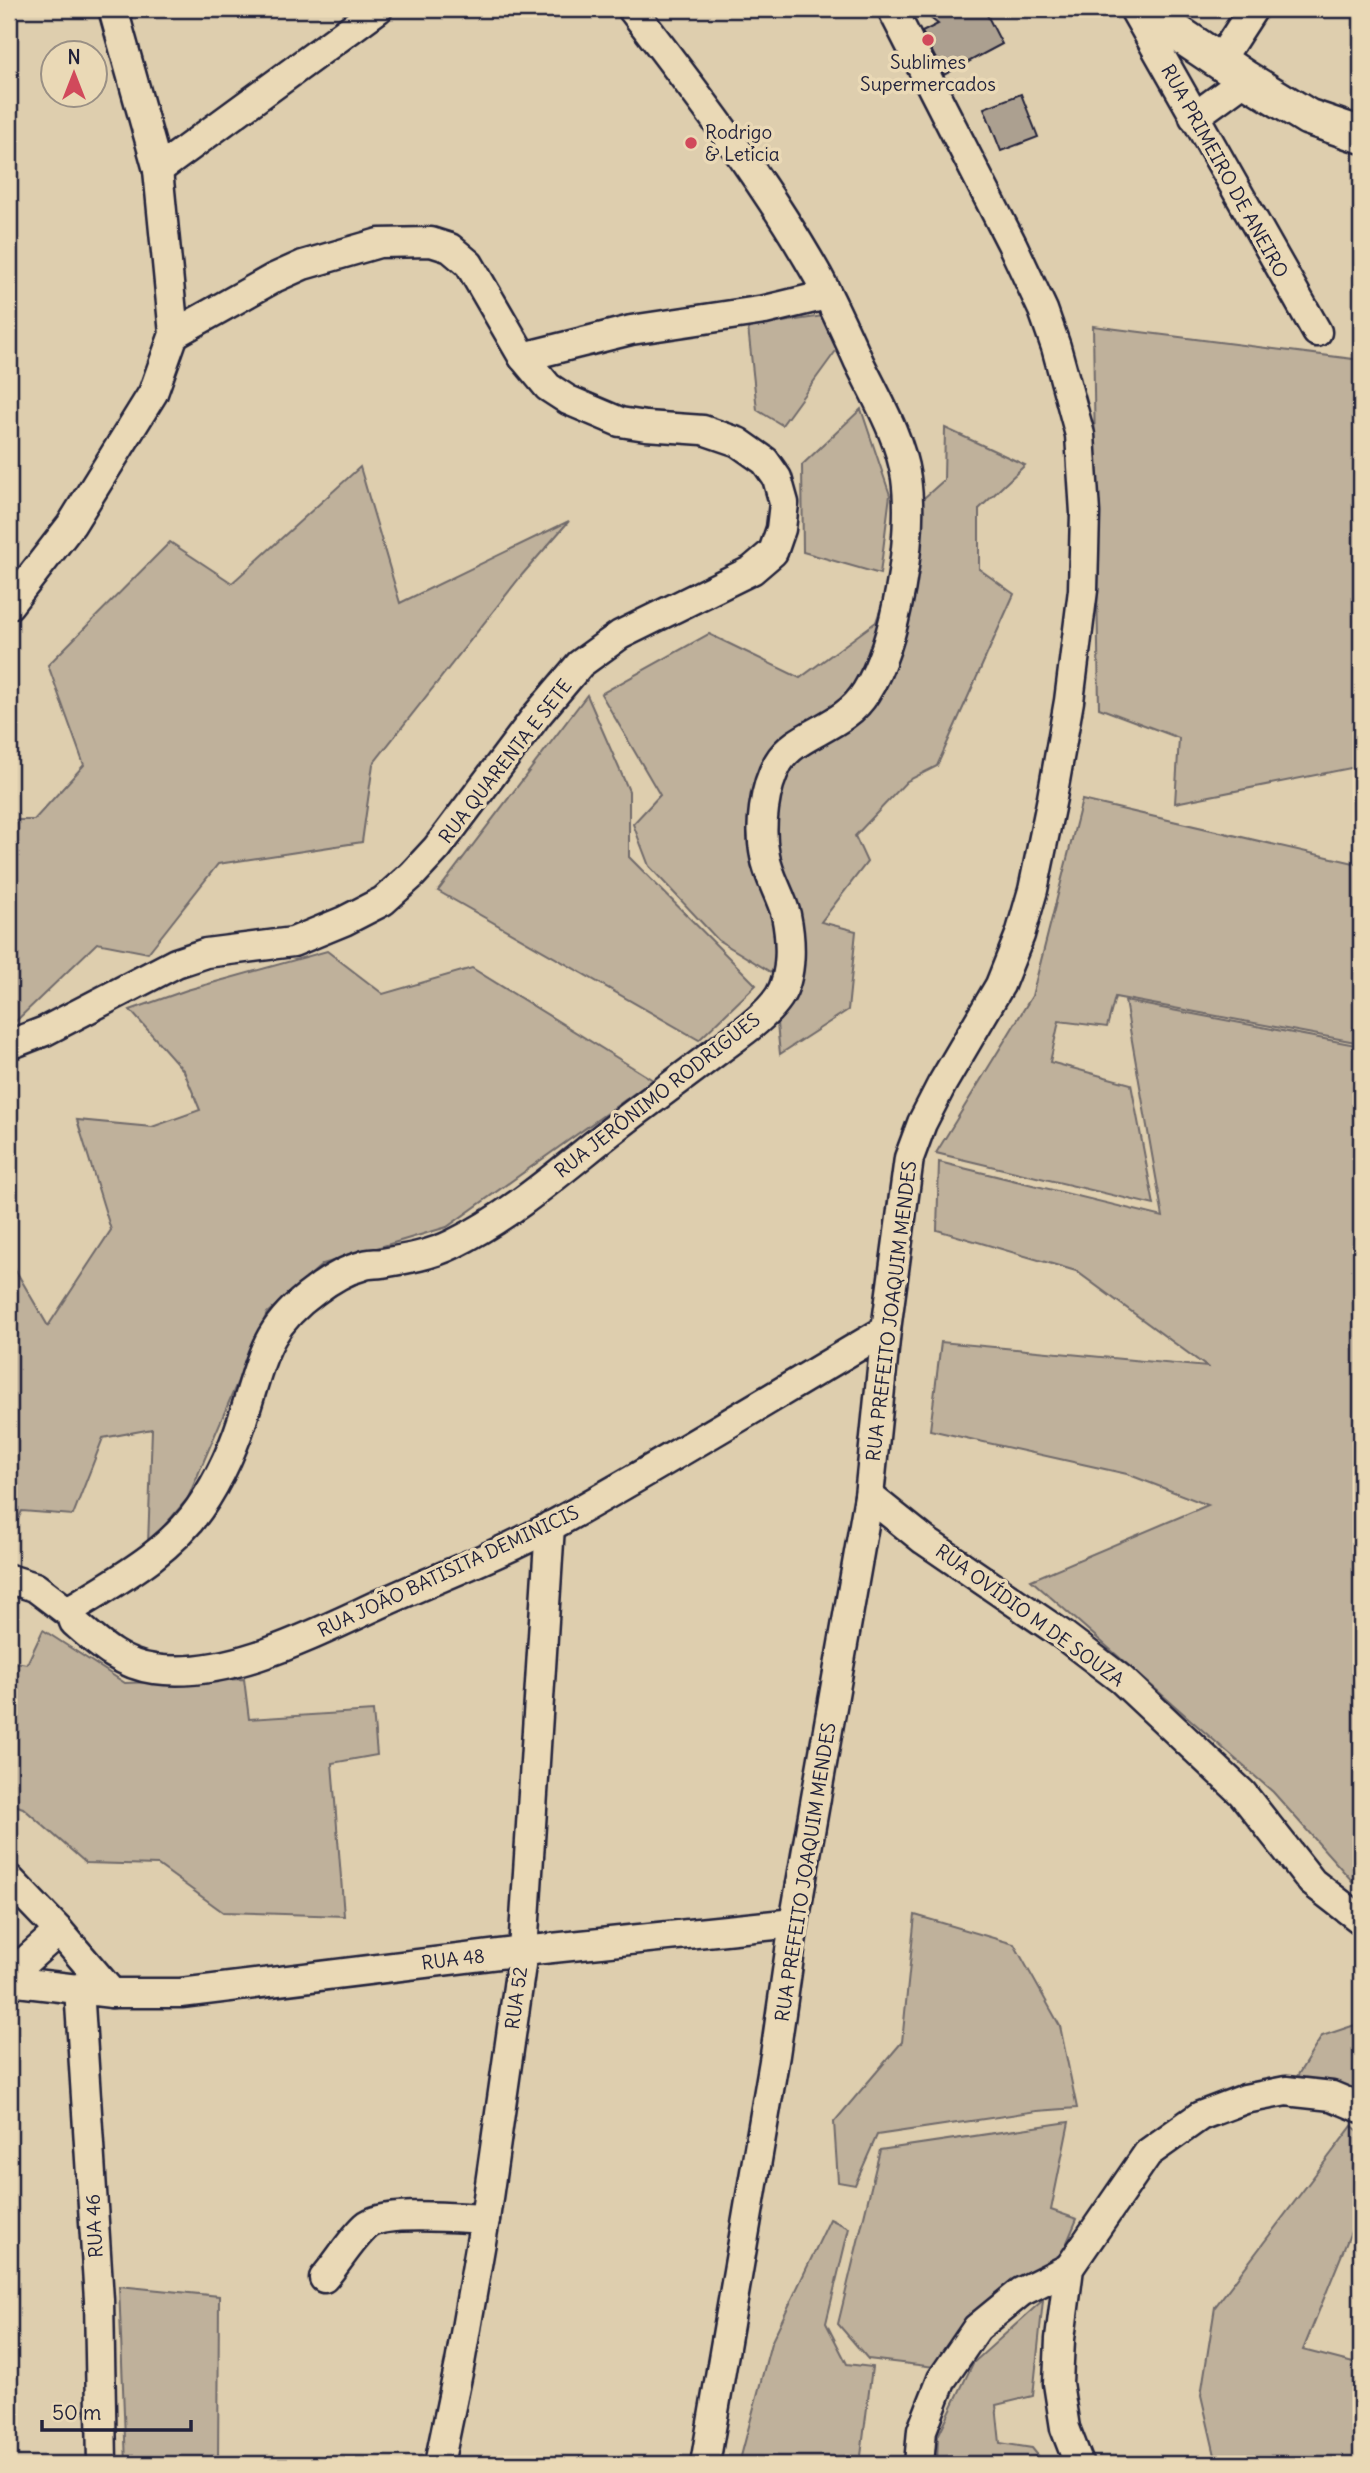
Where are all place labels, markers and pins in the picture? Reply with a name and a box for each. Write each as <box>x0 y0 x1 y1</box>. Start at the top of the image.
marker: Sublimes Supermercados <box>920 32 936 48</box>
place label: Sublimes Supermercados <box>860 50 996 96</box>
place label: Rodrigo & Letícia <box>705 120 780 166</box>
marker: Rodrigo & Letícia <box>683 135 699 151</box>

